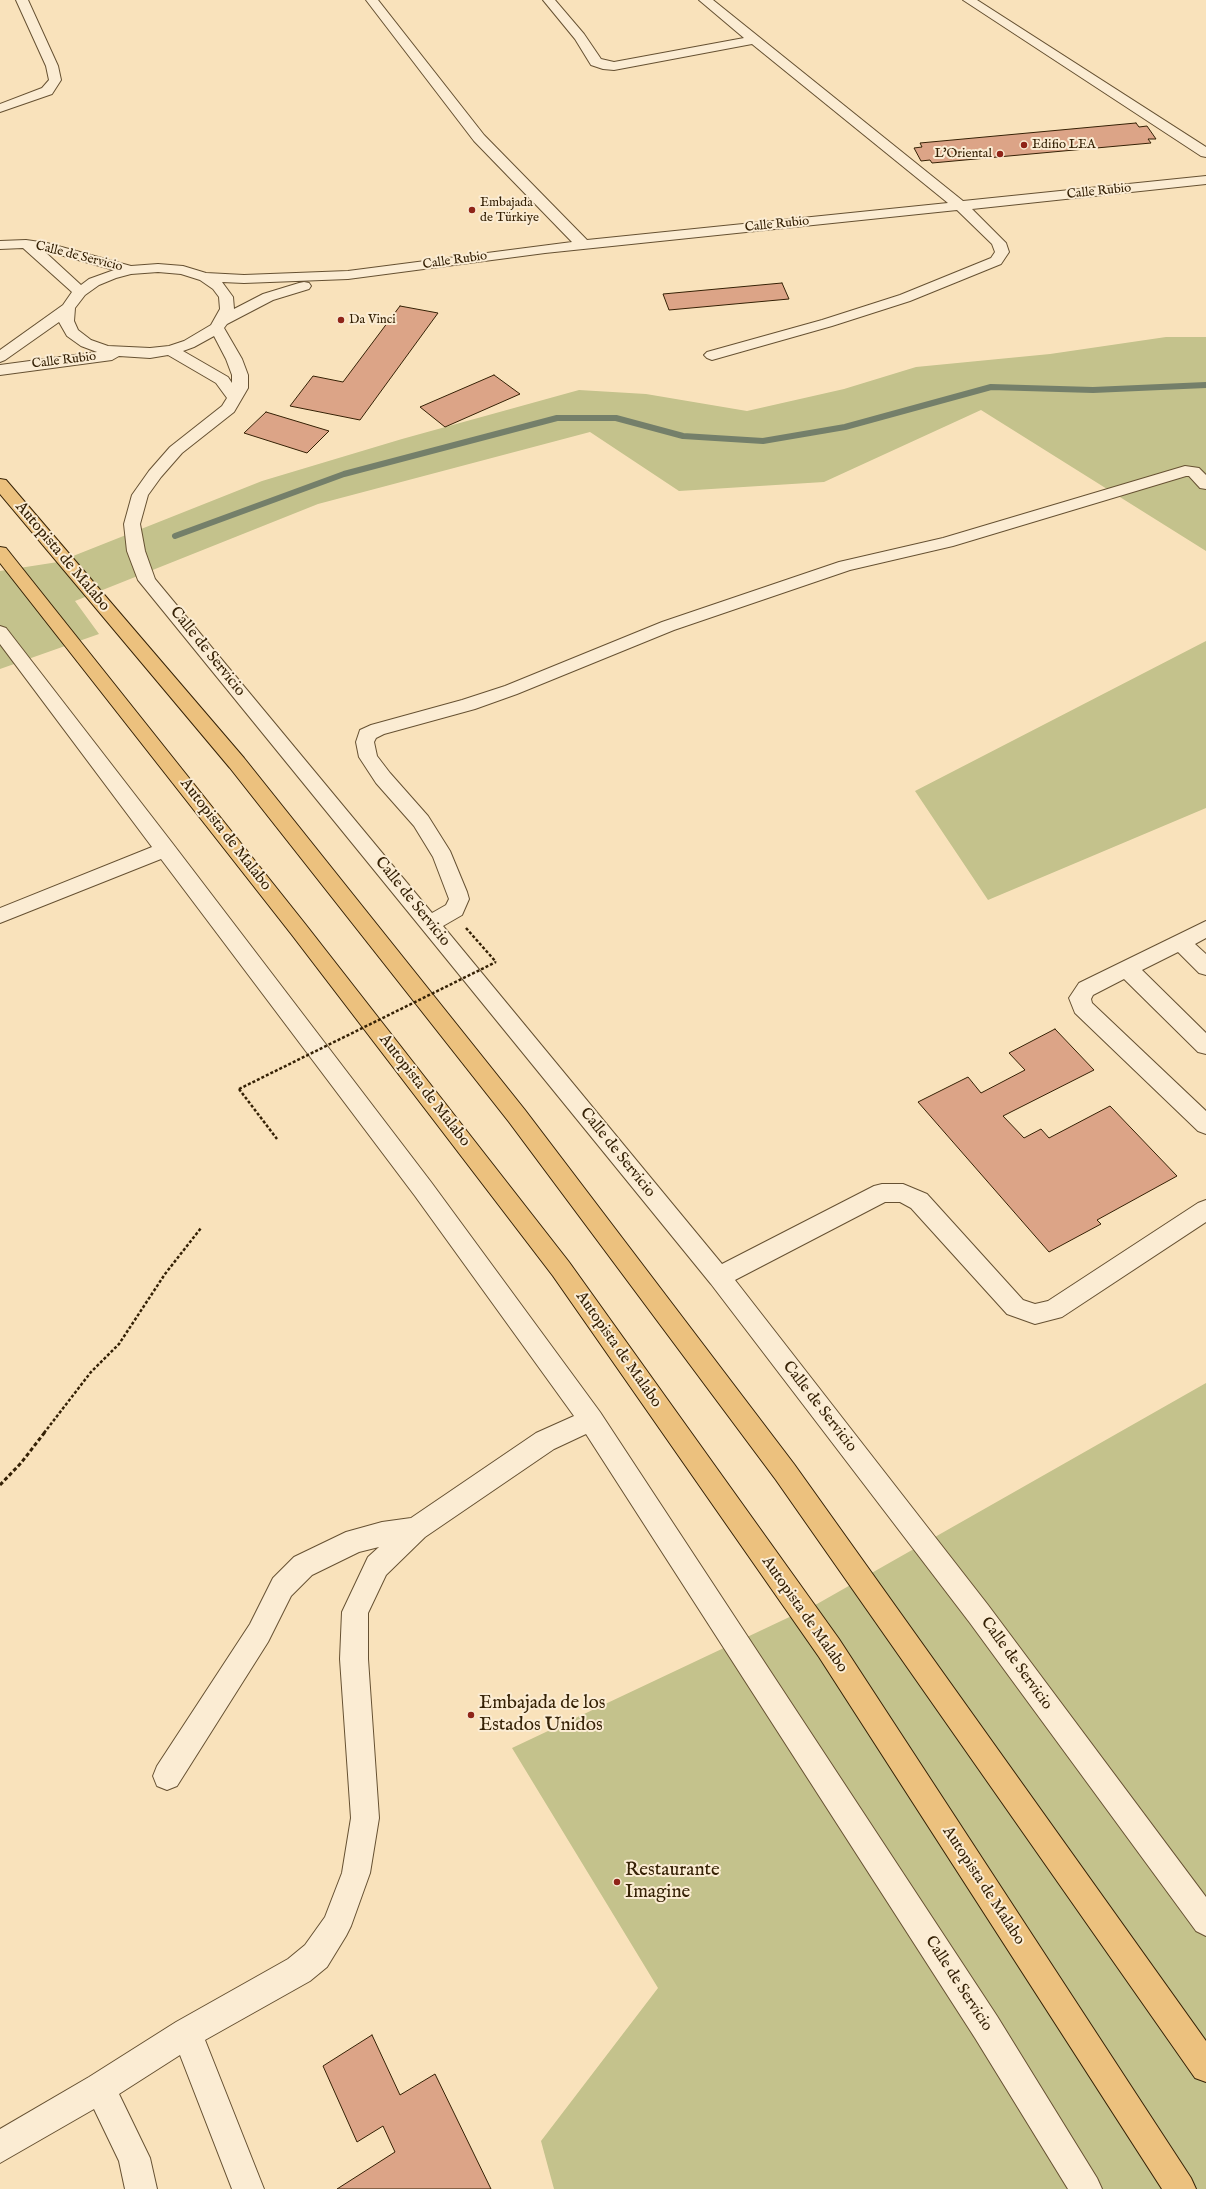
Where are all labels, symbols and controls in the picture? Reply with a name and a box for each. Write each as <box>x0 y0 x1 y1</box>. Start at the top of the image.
place label: Edifio LEA <box>1032 137 1096 153</box>
marker: Edifio LEA <box>1019 140 1029 150</box>
place label: L'Oriental <box>935 146 992 162</box>
marker: L'Oriental <box>995 149 1005 159</box>
street label: Calle Rubio <box>1066 181 1132 203</box>
place label: Embajada de Türkiye <box>480 195 539 226</box>
marker: Embajada de Türkiye <box>467 205 477 215</box>
street label: Calle Rubio <box>744 214 810 236</box>
street label: Calle de Servicio <box>34 239 124 275</box>
street label: Calle Rubio <box>422 249 488 273</box>
place label: Da Vinci <box>349 312 396 328</box>
marker: Da Vinci <box>336 315 346 325</box>
street label: Calle Rubio <box>31 349 97 373</box>
street label: Autopista de Malabo <box>10 498 114 616</box>
street label: Calle de Servicio <box>165 603 249 701</box>
street label: Autopista de Malabo <box>175 775 275 895</box>
street label: Calle de Servicio <box>370 853 454 951</box>
street label: Autopista de Malabo <box>374 1031 474 1151</box>
street label: Calle de Servicio <box>575 1104 659 1202</box>
street label: Autopista de Malabo <box>571 1288 665 1412</box>
street label: Calle de Servicio <box>778 1358 860 1456</box>
street label: Autopista de Malabo <box>757 1553 851 1677</box>
street label: Calle de Servicio <box>976 1614 1056 1714</box>
place label: Embajada de los Estados Unidos <box>479 1693 605 1737</box>
marker: Embajada de los Estados Unidos <box>466 1710 476 1720</box>
street label: Autopista de Malabo <box>938 1823 1028 1949</box>
place label: Restaurante Imagine <box>625 1860 720 1904</box>
marker: Restaurante Imagine <box>612 1877 622 1887</box>
street label: Calle de Servicio <box>920 1933 996 2035</box>

